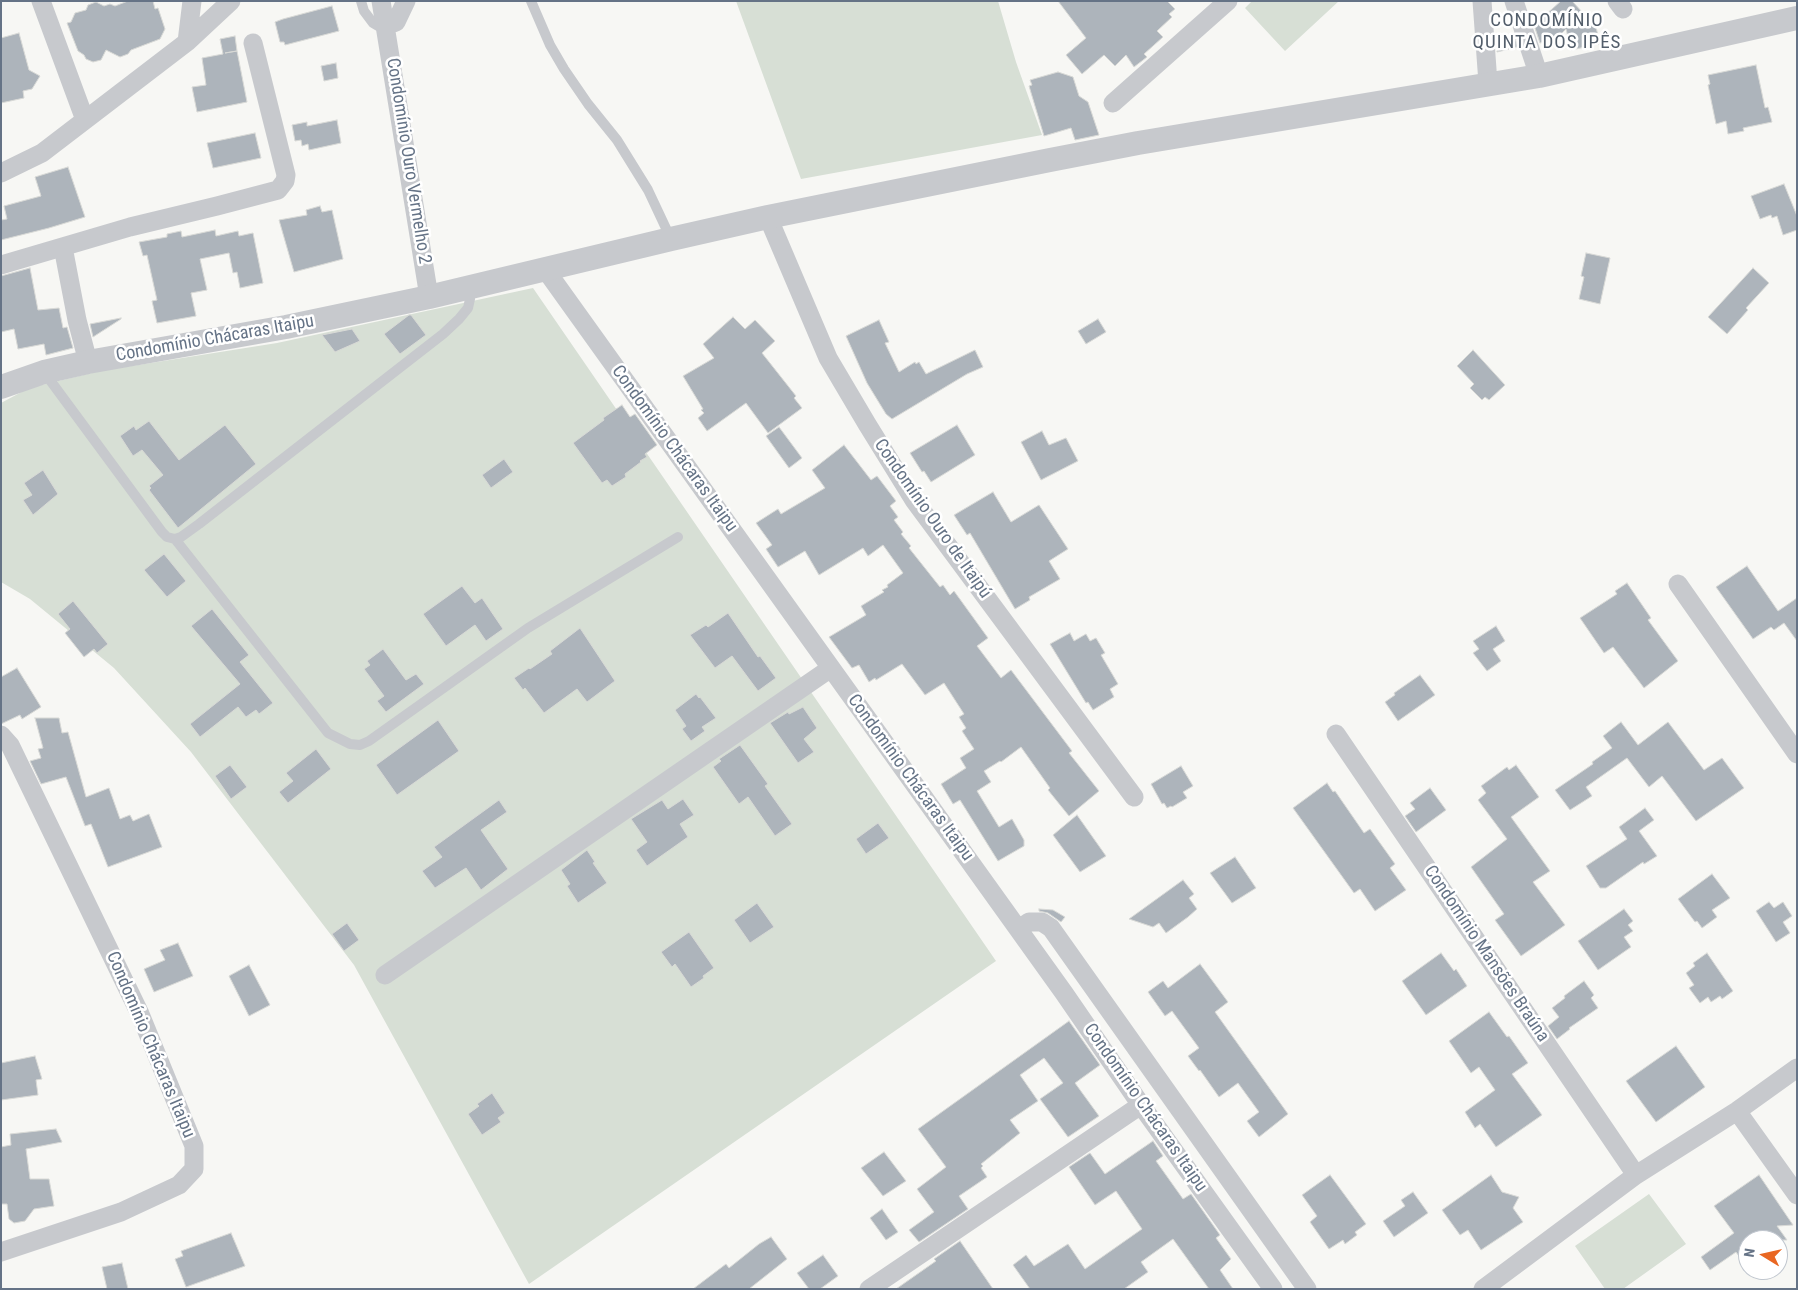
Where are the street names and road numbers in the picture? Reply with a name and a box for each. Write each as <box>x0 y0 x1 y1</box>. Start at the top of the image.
street label: Condomínio Ouro Vermelho 2 <box>381 56 435 266</box>
street label: Condomínio Chácaras Itaipu <box>114 311 316 367</box>
street label: Condomínio Chácaras Itaipu <box>606 362 742 536</box>
street label: Condomínio Ouro de Itaipú <box>869 435 995 603</box>
street label: Condomínio Chácaras Itaipu <box>842 691 978 865</box>
street label: Condomínio Mansões Braúna <box>1419 862 1553 1046</box>
street label: Condomínio Chácaras Itaipu <box>101 949 199 1141</box>
street label: Condomínio Chácaras Itaipu <box>1079 1020 1211 1196</box>

